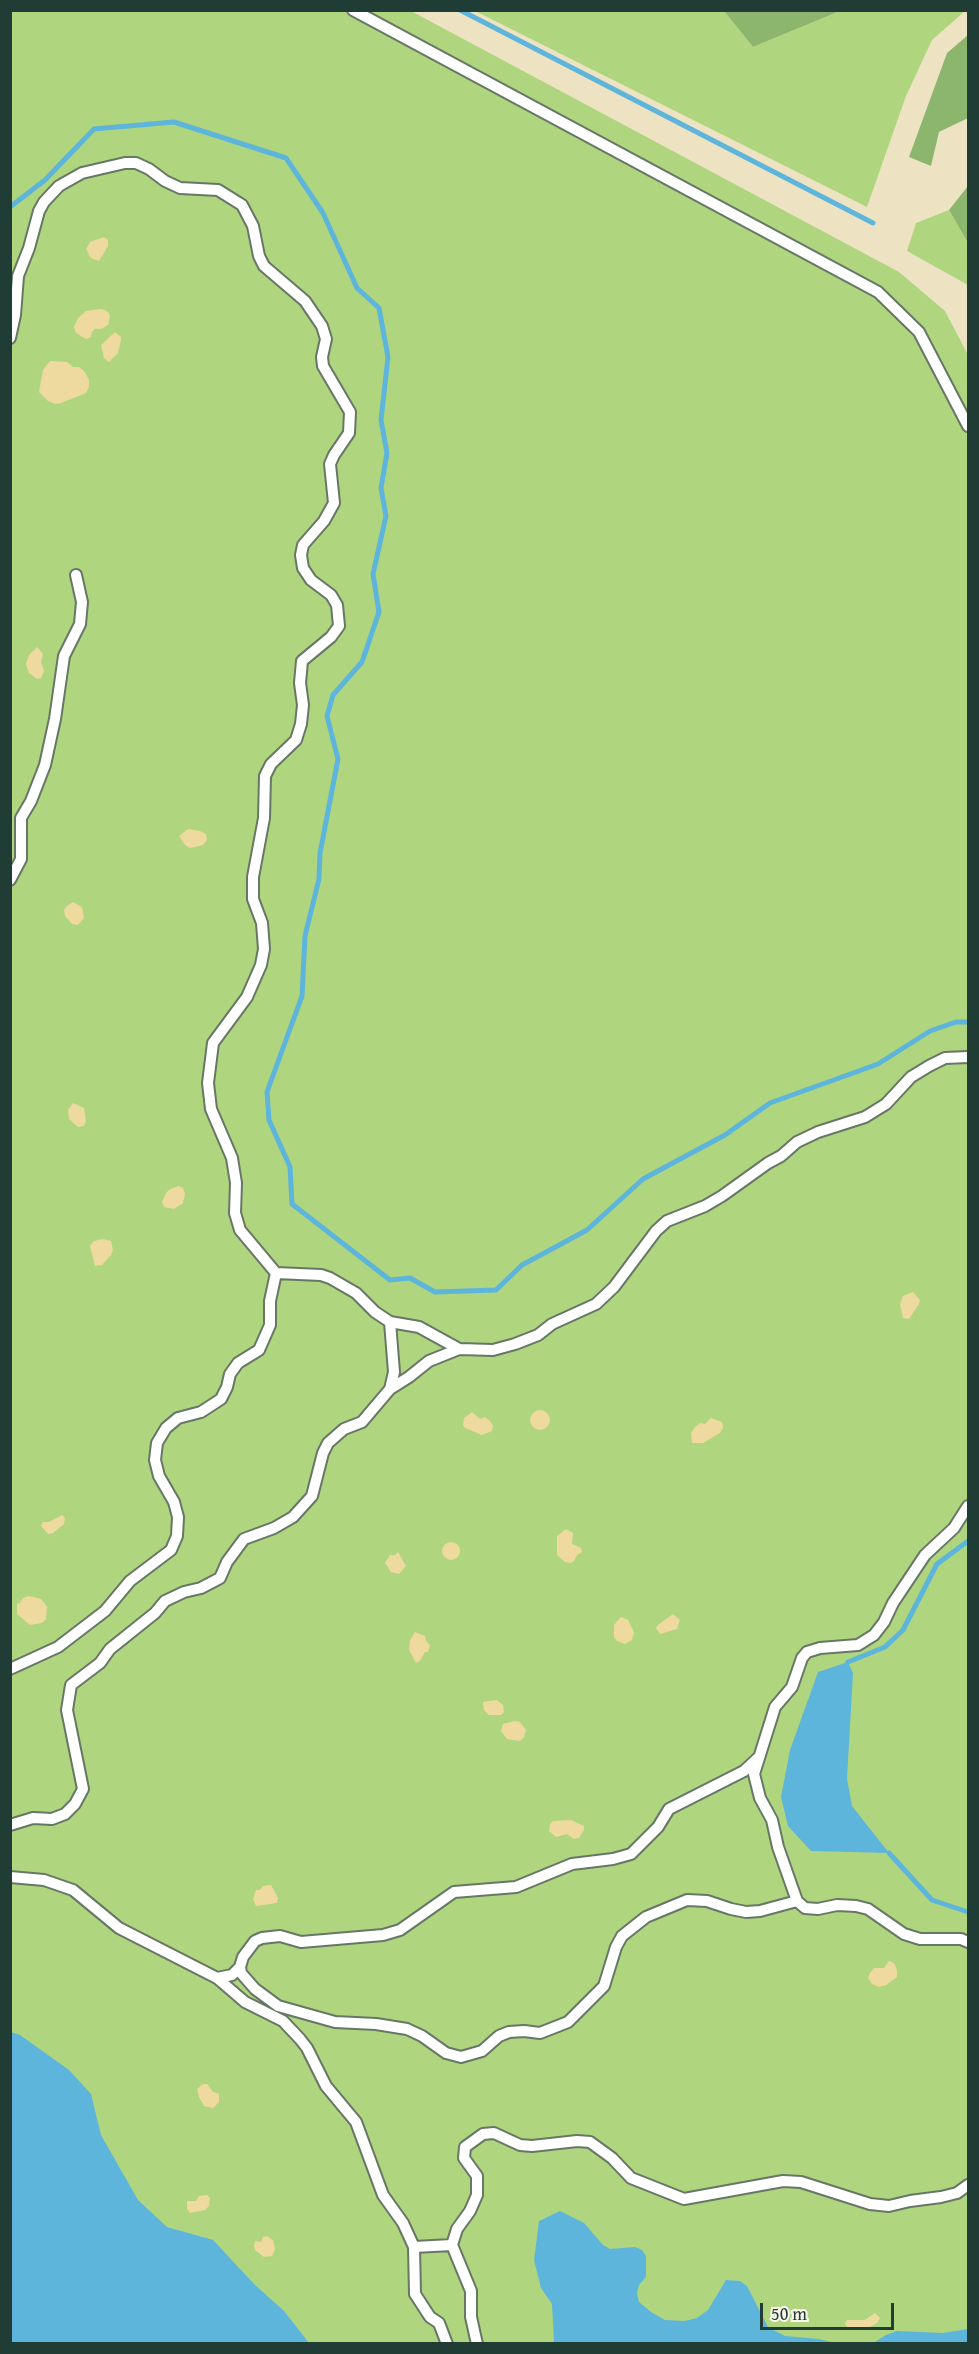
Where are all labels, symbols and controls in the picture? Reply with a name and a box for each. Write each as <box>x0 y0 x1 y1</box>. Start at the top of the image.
scale bar <box>763 2291 896 2329</box>
text: 50 m <box>771 2300 807 2327</box>

